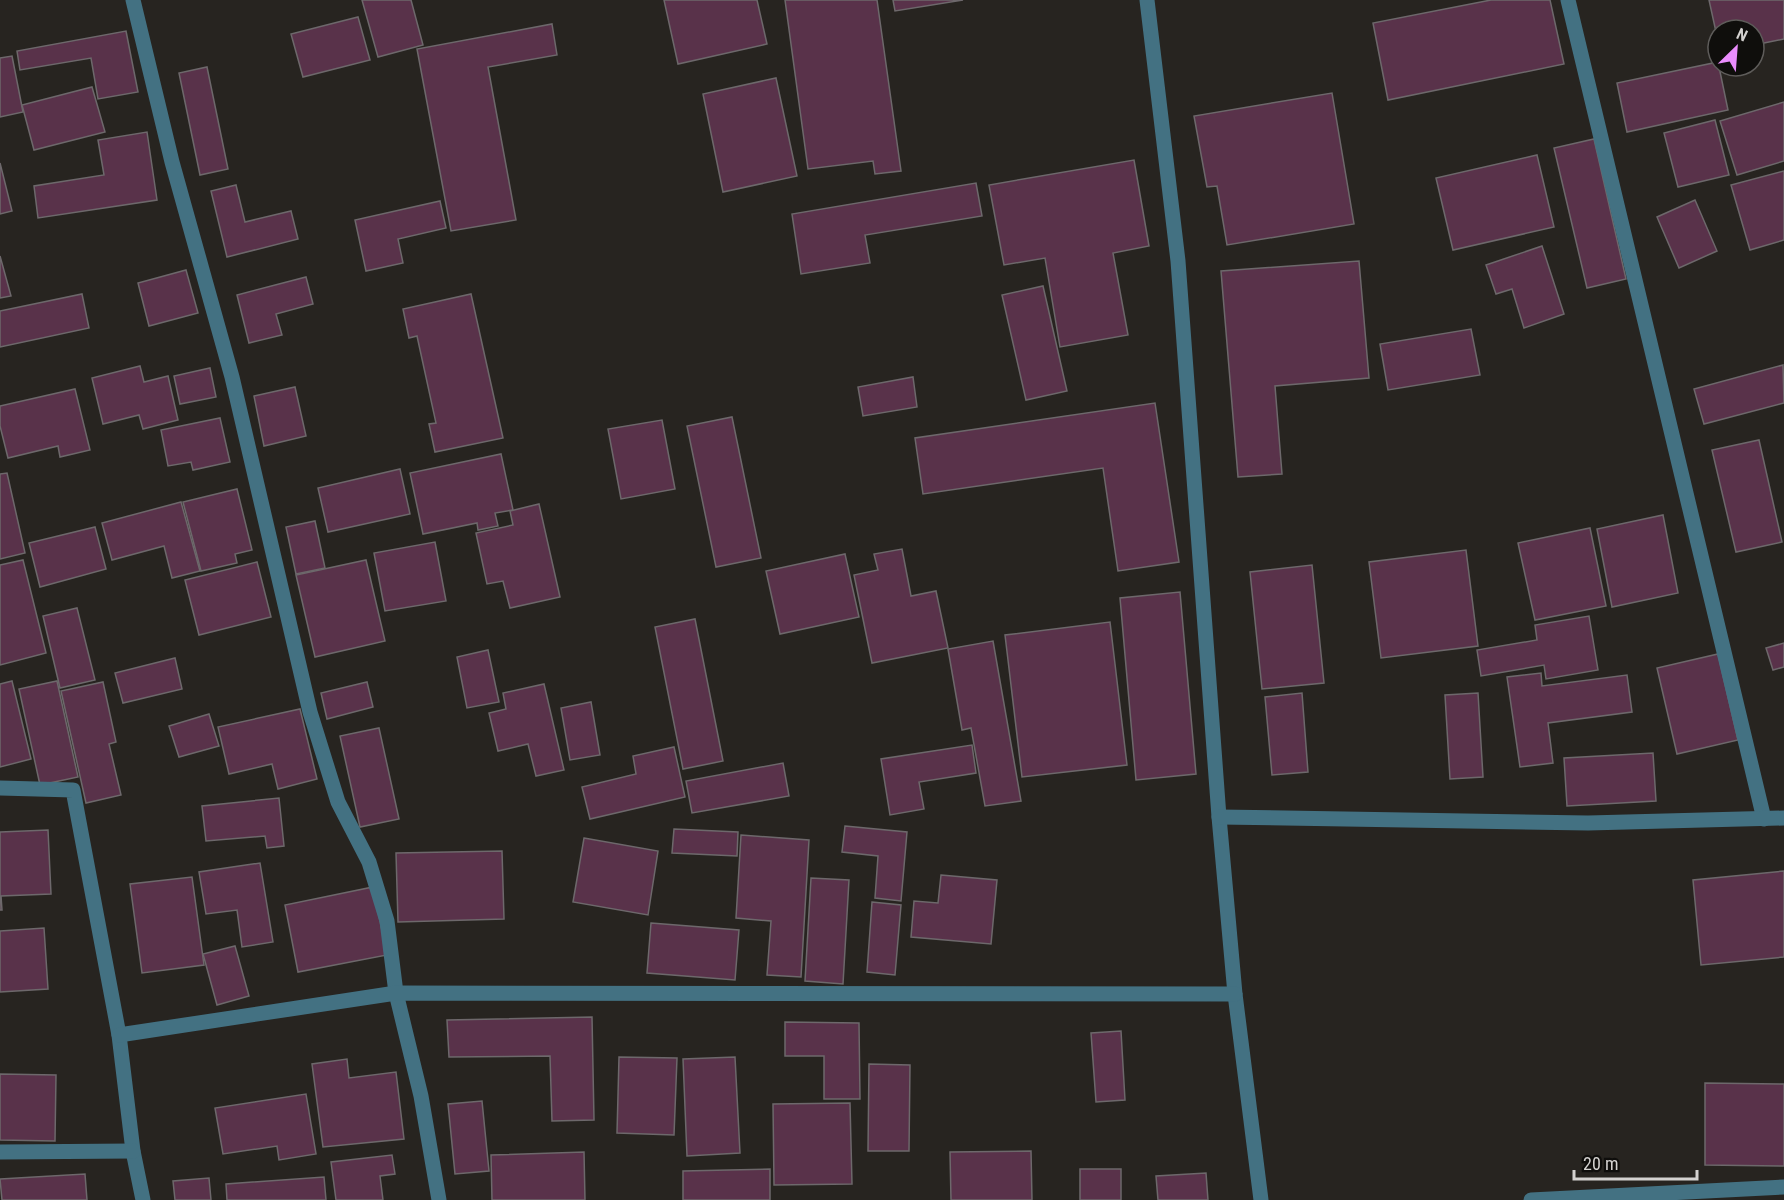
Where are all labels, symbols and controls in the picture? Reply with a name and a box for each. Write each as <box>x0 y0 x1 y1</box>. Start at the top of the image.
north arrow <box>1706 18 1766 78</box>
text: N <box>1734 24 1751 46</box>
scale bar <box>1574 1143 1697 1181</box>
text: 20 m <box>1583 1153 1618 1174</box>

